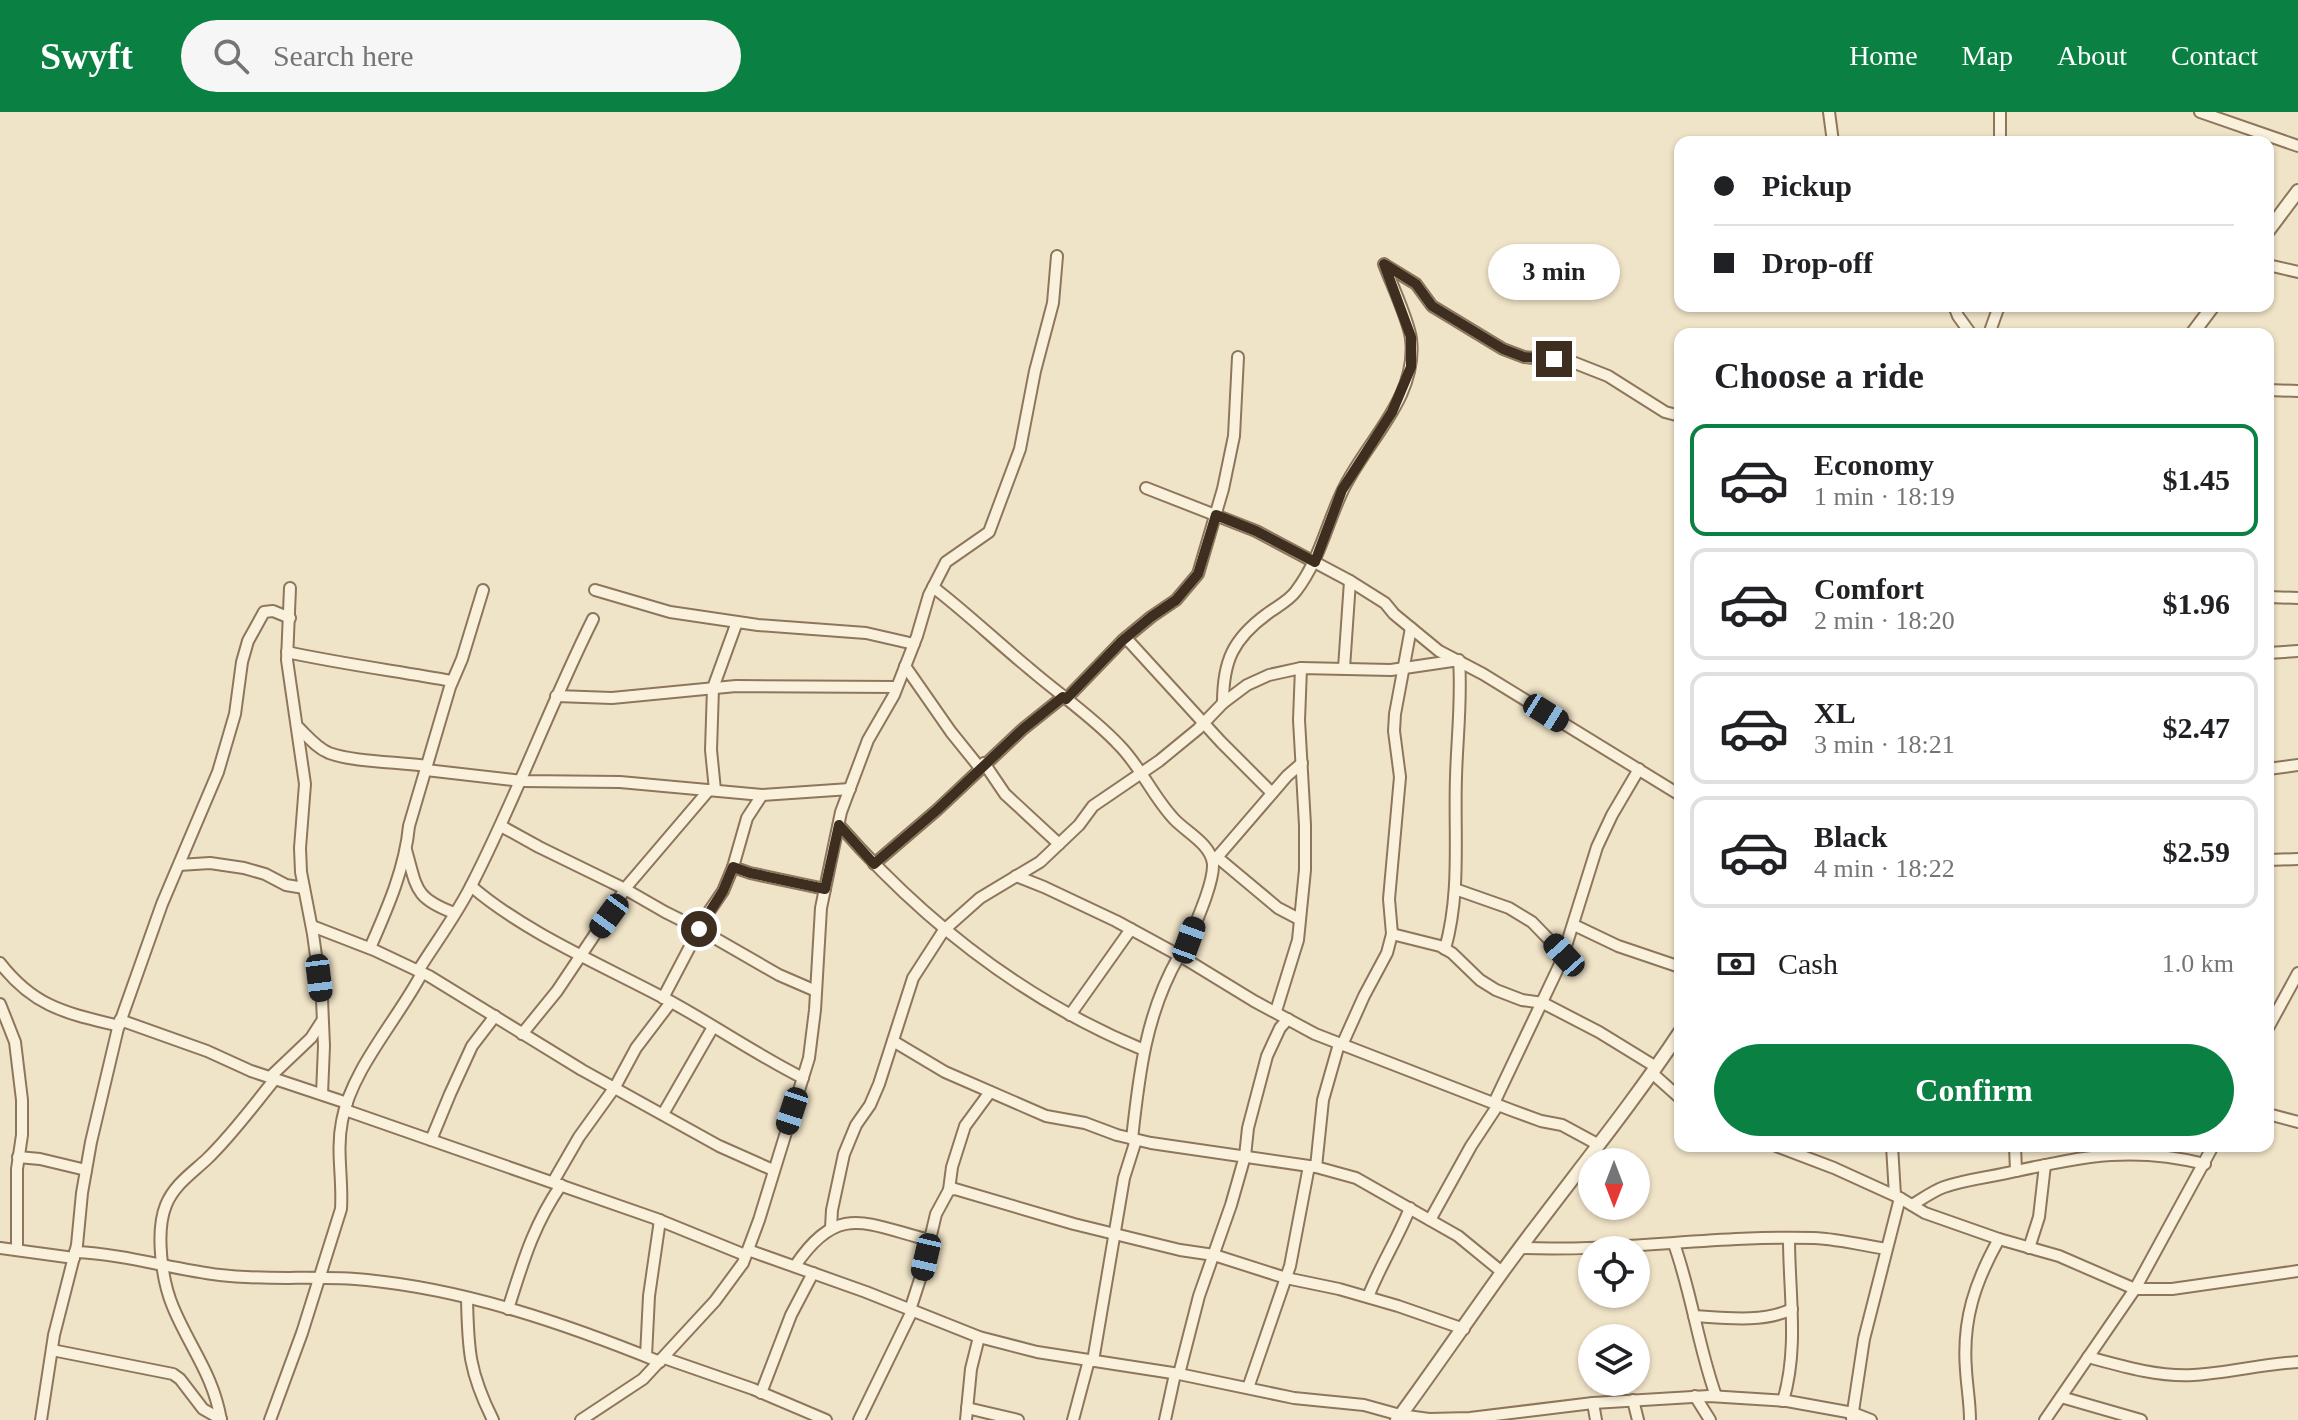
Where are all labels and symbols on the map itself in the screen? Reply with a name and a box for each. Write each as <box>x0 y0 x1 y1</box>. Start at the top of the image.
callout: 3 min <box>1488 243 1620 299</box>
route end <box>1536 341 1572 377</box>
car <box>1519 690 1573 736</box>
car <box>585 890 633 942</box>
route start <box>681 911 717 947</box>
car <box>1170 913 1208 967</box>
car <box>1539 929 1589 981</box>
car <box>304 953 334 1003</box>
car <box>773 1084 811 1138</box>
north arrow <box>1578 1148 1650 1220</box>
car <box>909 1231 943 1283</box>

